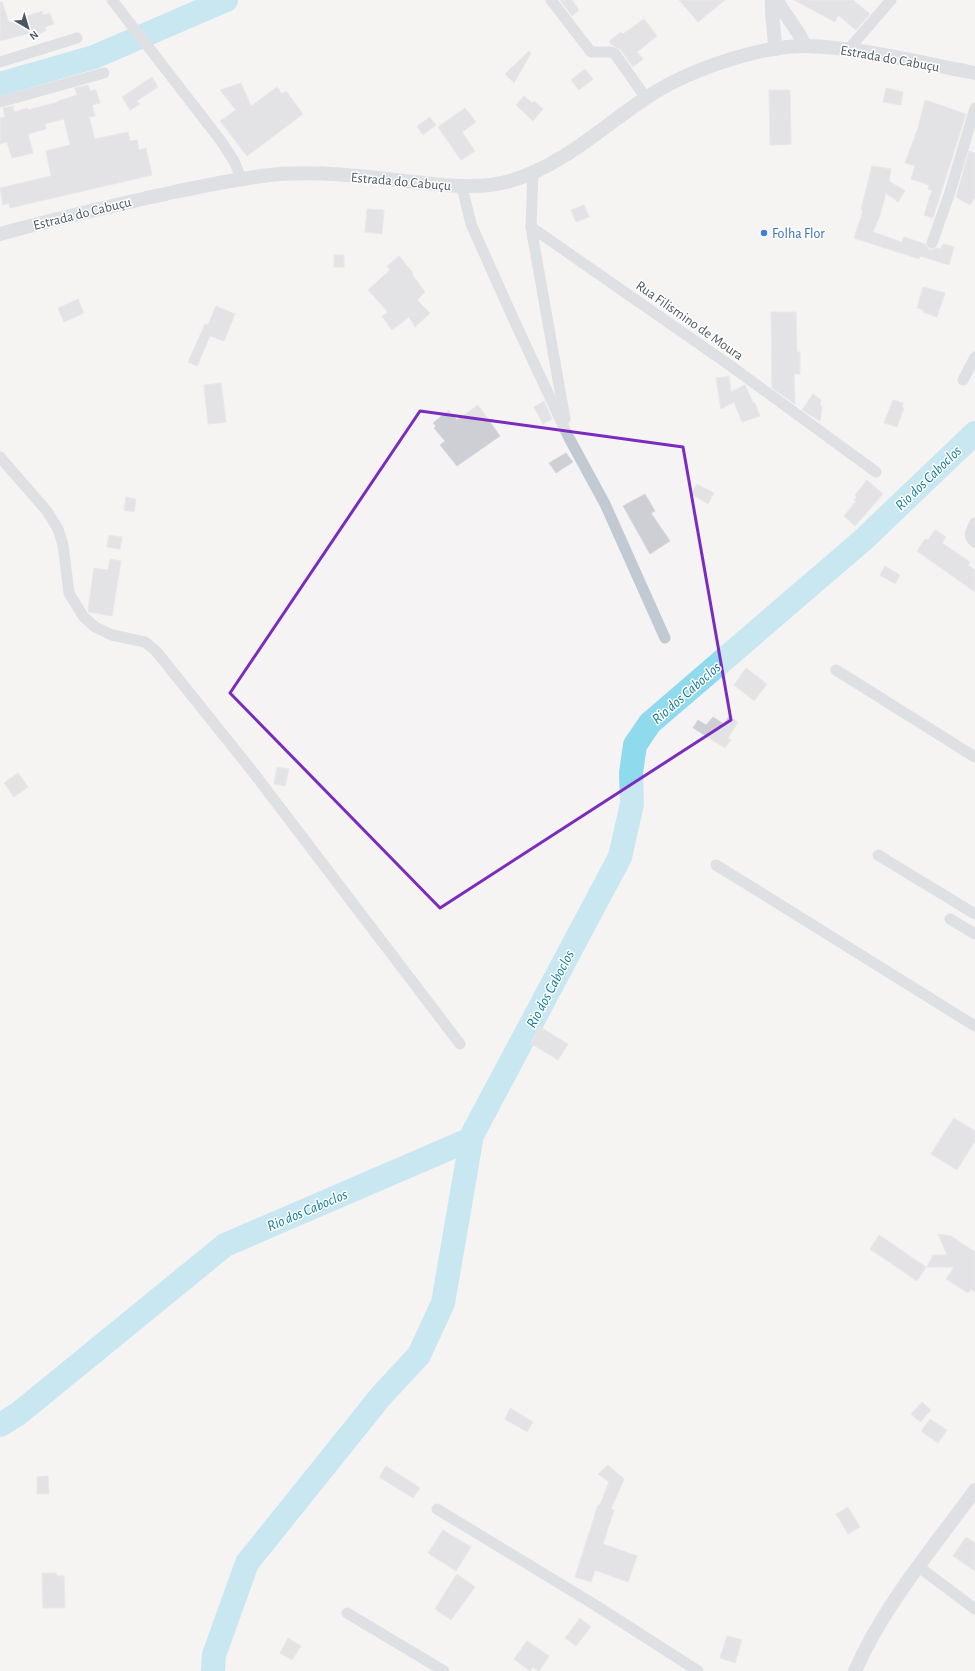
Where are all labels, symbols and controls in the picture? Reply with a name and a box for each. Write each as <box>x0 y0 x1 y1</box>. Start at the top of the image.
north arrow <box>8 8 48 48</box>
text: N <box>27 29 40 42</box>
street label: Estrada do Cabuçu <box>839 43 940 75</box>
street label: Estrada do Cabuçu <box>350 171 451 193</box>
street label: Estrada do Cabuçu <box>32 195 133 233</box>
place label: Folha Flor <box>772 227 825 241</box>
marker: Folha Flor <box>759 228 769 238</box>
street label: Rua Filismino de Moura <box>633 279 746 363</box>
water label: Rio dos Caboclos <box>892 443 965 513</box>
water label: Rio dos Caboclos <box>649 659 724 727</box>
water label: Rio dos Caboclos <box>524 948 577 1031</box>
water label: Rio dos Caboclos <box>265 1187 350 1234</box>

